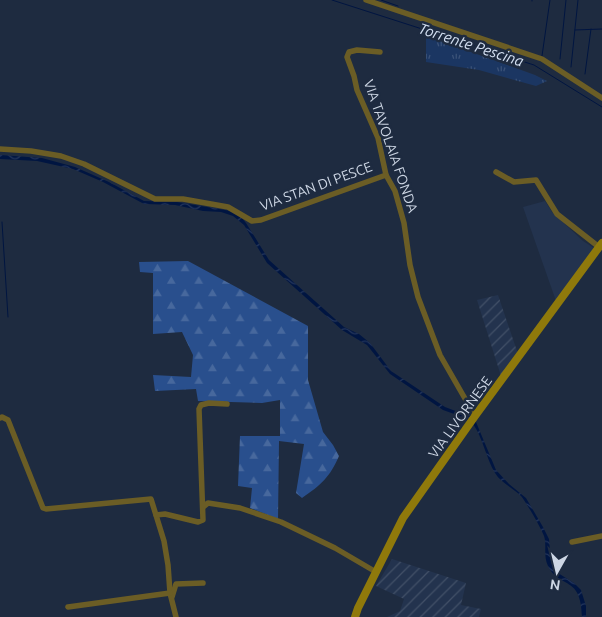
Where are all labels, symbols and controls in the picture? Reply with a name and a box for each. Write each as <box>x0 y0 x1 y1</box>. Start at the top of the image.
water label: Torrente Pescina <box>417 20 526 70</box>
street label: VIA TAVOLAIA FONDA <box>361 78 421 214</box>
street label: VIA STAN DI PESCE <box>258 158 374 214</box>
street label: VIA LIVORNESE <box>425 373 495 461</box>
north arrow <box>532 547 582 597</box>
text: N <box>549 576 561 594</box>

